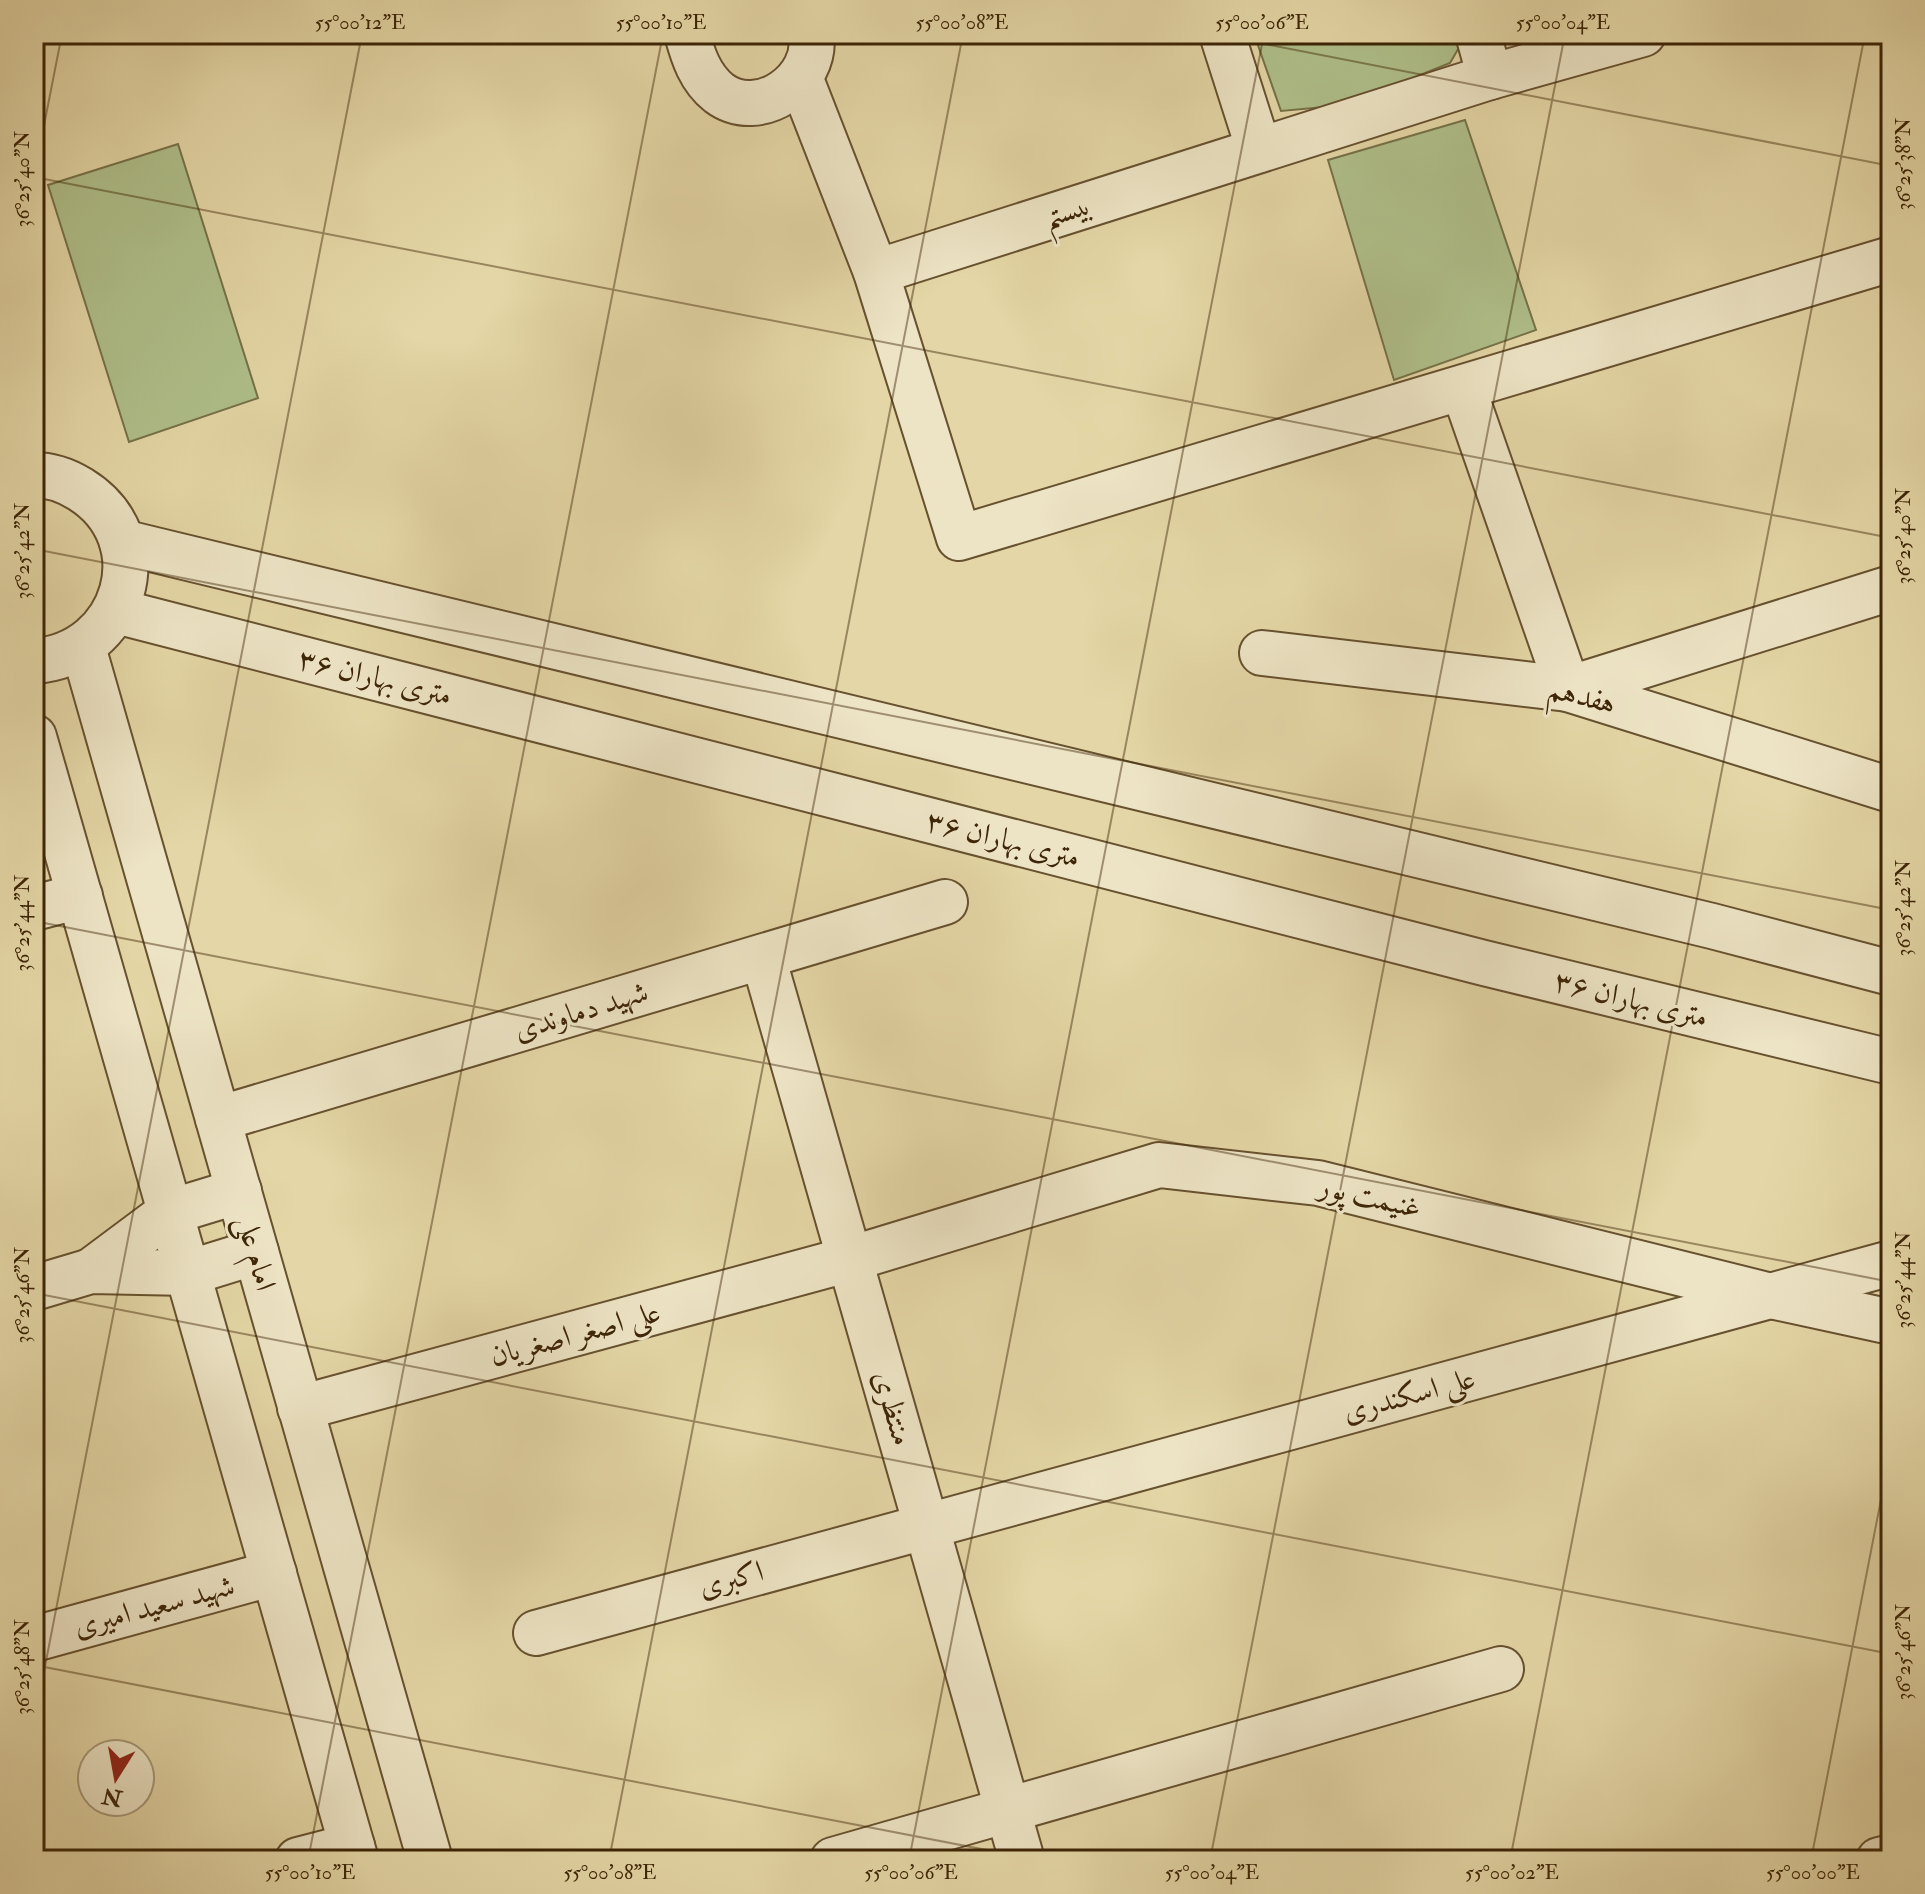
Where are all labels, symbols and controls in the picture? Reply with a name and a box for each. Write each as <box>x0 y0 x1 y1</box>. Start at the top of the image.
text: 55°00'12"E <box>315 10 405 35</box>
text: 55°00'10"E <box>616 10 706 35</box>
text: 55°00'08"E <box>915 10 1009 35</box>
text: 55°00'06"E <box>1215 10 1309 35</box>
text: 55°00'04"E <box>1516 10 1610 35</box>
text: 36°25'38"N <box>1891 118 1916 210</box>
text: 36°25'40"N <box>10 131 35 227</box>
street label: بیستم <box>1038 186 1099 246</box>
text: 36°25'40"N <box>1891 488 1916 584</box>
text: 36°25'42"N <box>10 503 35 599</box>
street label: ۳۶ متری بهاران <box>294 640 456 714</box>
street label: هفدهم <box>1542 670 1620 731</box>
street label: ۳۶ متری بهاران <box>922 802 1084 876</box>
text: 36°25'42"N <box>1891 860 1916 956</box>
text: 36°25'44"N <box>10 874 35 972</box>
street label: ۳۶ متری بهاران <box>1550 962 1712 1036</box>
street label: شهید دماوندی <box>509 973 653 1049</box>
street label: غنیمت پور <box>1312 1167 1425 1229</box>
street label: امام علی <box>221 1211 284 1297</box>
text: 36°25'44"N <box>1891 1231 1916 1329</box>
text: 36°25'46"N <box>10 1247 35 1343</box>
street label: علی اصغر اصغریان <box>486 1293 665 1377</box>
street label: علی اسکندری <box>1339 1360 1480 1433</box>
street label: منتظری <box>865 1366 921 1450</box>
street label: اکبری <box>694 1553 768 1605</box>
street label: شهید سعید امیری <box>69 1567 239 1645</box>
text: 36°25'46"N <box>1891 1604 1916 1700</box>
text: 36°25'48"N <box>10 1619 35 1715</box>
north arrow <box>76 1738 156 1818</box>
text: N <box>100 1781 126 1812</box>
text: 55°00'10"E <box>265 1860 355 1885</box>
text: 55°00'08"E <box>563 1860 657 1885</box>
text: 55°00'06"E <box>864 1860 958 1885</box>
text: 55°00'04"E <box>1165 1860 1259 1885</box>
text: 55°00'02"E <box>1465 1860 1559 1885</box>
text: 55°00'00"E <box>1766 1860 1860 1885</box>

